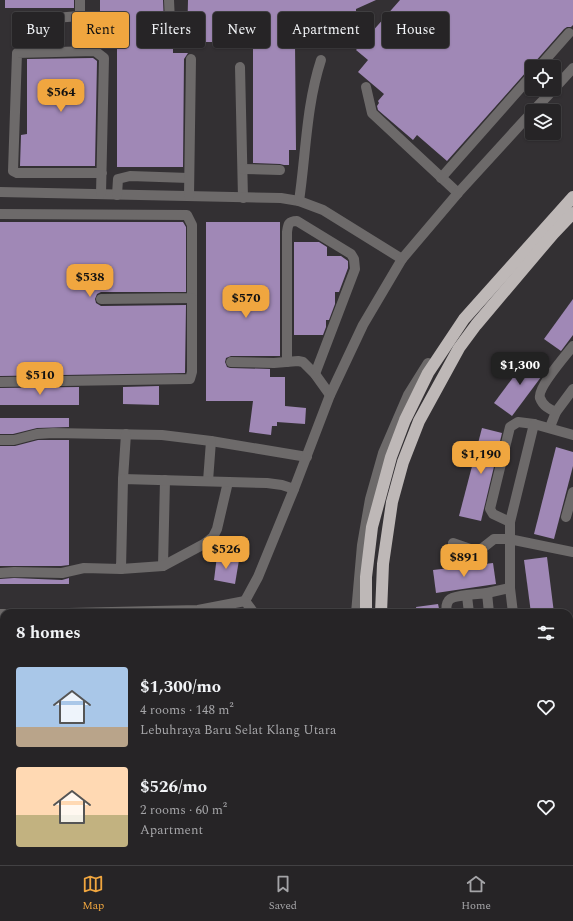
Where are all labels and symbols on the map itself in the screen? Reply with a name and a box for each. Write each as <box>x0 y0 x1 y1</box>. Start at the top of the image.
pin: $564 <box>37 79 85 113</box>
pin: $538 <box>66 264 114 298</box>
pin: $570 <box>222 285 270 319</box>
pin: $1,300 <box>487 352 553 386</box>
pin: $510 <box>16 362 64 396</box>
pin: $1,190 <box>448 441 514 475</box>
pin: $526 <box>202 536 250 570</box>
pin: $891 <box>440 544 488 578</box>

